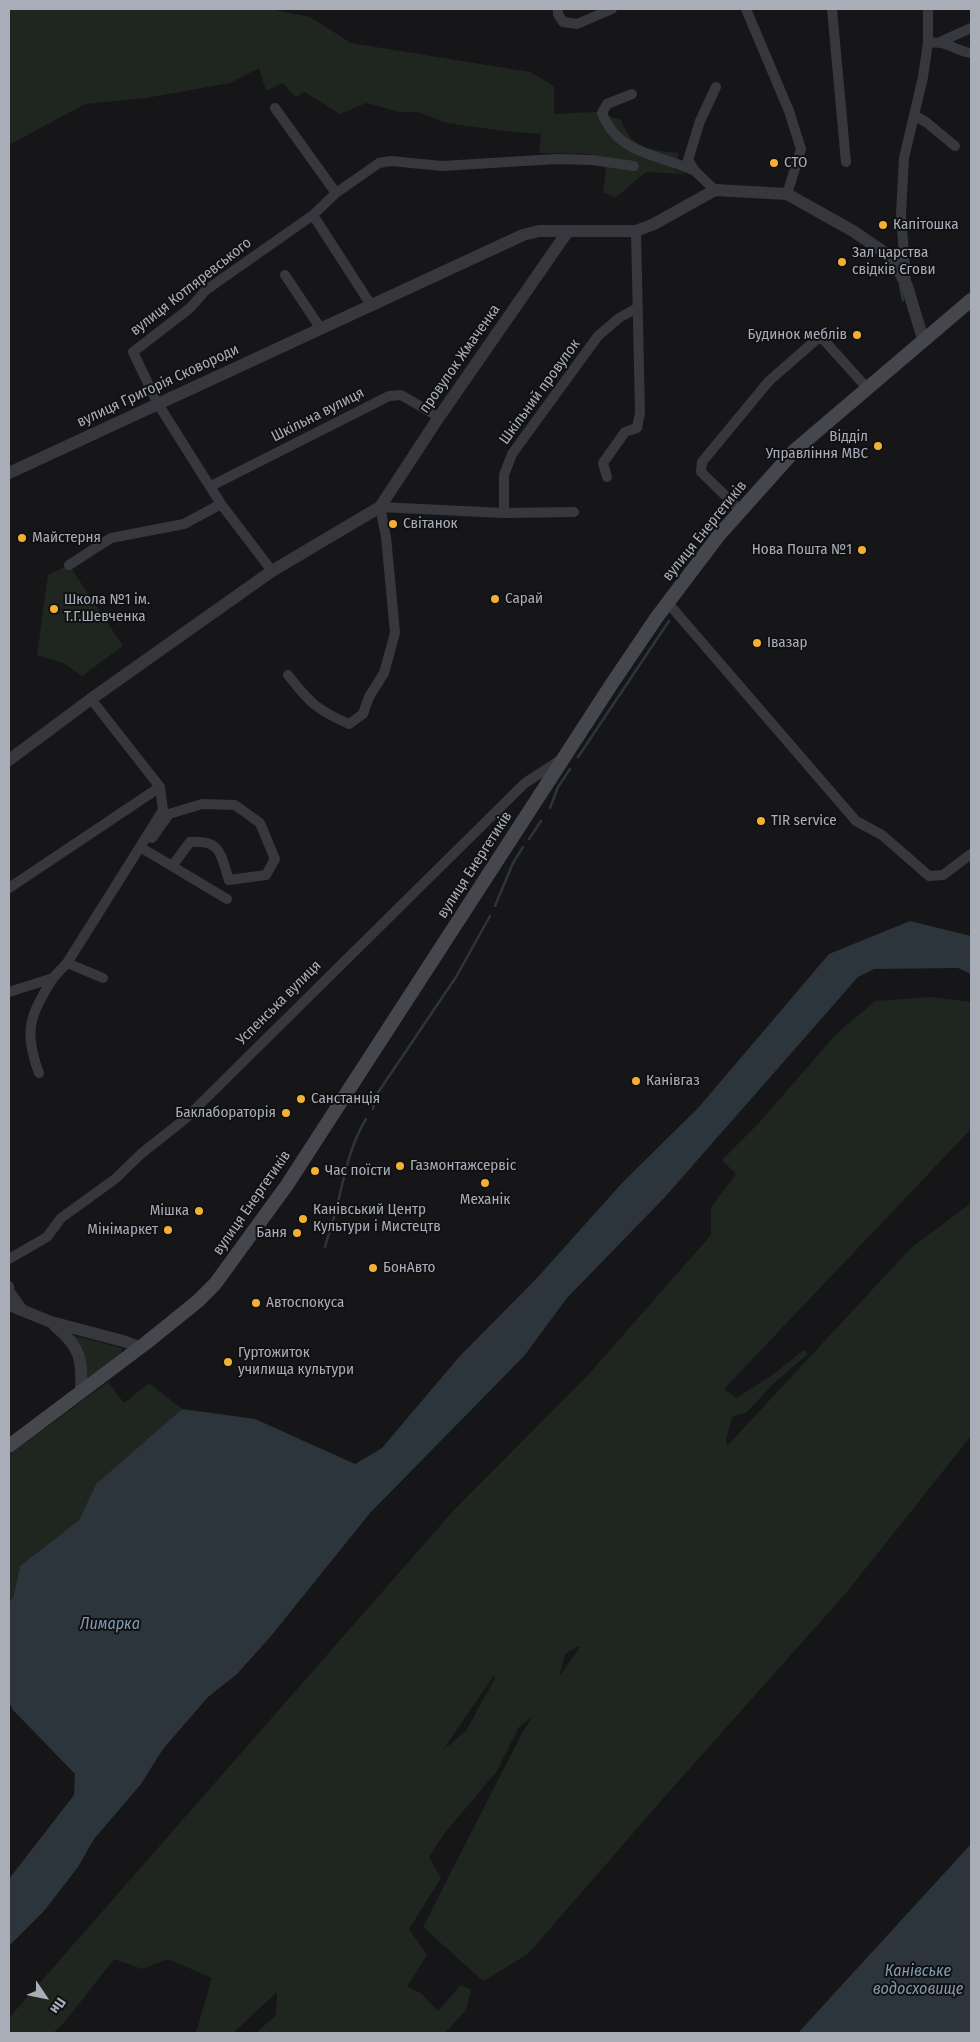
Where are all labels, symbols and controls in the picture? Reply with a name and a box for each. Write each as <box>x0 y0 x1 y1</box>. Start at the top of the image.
place label: СТО <box>784 154 807 172</box>
marker: СТО <box>768 157 780 169</box>
place label: Капітошка <box>893 216 958 234</box>
marker: Капітошка <box>877 219 889 231</box>
street label: вулиця Котляревського <box>127 234 255 340</box>
place label: Зал царства свідків Єгови <box>852 244 936 279</box>
marker: Зал царства свідків Єгови <box>836 256 848 268</box>
street label: провулок Жмаченка <box>416 301 504 417</box>
place label: Будинок меблів <box>747 326 847 344</box>
marker: Будинок меблів <box>851 329 863 341</box>
street label: Шкільний провулок <box>496 336 584 448</box>
street label: вулиця Григорія Сковороди <box>74 341 242 431</box>
street label: Шкільна вулиця <box>269 384 367 446</box>
place label: Відділ Управління МВС <box>766 428 868 463</box>
marker: Відділ Управління МВС <box>872 440 884 452</box>
street label: вулиця Енергетиків <box>659 477 751 585</box>
place label: Світанок <box>403 515 458 533</box>
marker: Світанок <box>387 518 399 530</box>
place label: Майстерня <box>32 529 101 547</box>
marker: Майстерня <box>16 532 28 544</box>
place label: Нова Пошта №1 <box>752 541 852 559</box>
marker: Нова Пошта №1 <box>856 544 868 556</box>
place label: Сарай <box>505 590 543 608</box>
place label: Школа №1 ім. Т.Г.Шевченка <box>64 591 150 626</box>
marker: Сарай <box>489 593 501 605</box>
marker: Школа №1 ім. Т.Г.Шевченка <box>48 603 60 615</box>
place label: Івазар <box>767 634 808 652</box>
marker: Івазар <box>751 637 763 649</box>
street label: вулиця Енергетиків <box>434 808 516 922</box>
place label: TIR service <box>771 812 837 830</box>
marker: TIR service <box>755 815 767 827</box>
street label: Успенська вулиця <box>233 957 325 1049</box>
place label: Канівгаз <box>646 1072 700 1090</box>
marker: Канівгаз <box>630 1075 642 1087</box>
place label: Санстанція <box>311 1090 380 1108</box>
marker: Санстанція <box>295 1093 307 1105</box>
place label: Баклабораторія <box>175 1104 276 1122</box>
marker: Баклабораторія <box>280 1107 292 1119</box>
street label: вулиця Енергетиків <box>209 1147 295 1259</box>
place label: Газмонтажсервіс <box>410 1157 516 1175</box>
marker: Газмонтажсервіс <box>394 1160 406 1172</box>
place label: Час поїсти <box>325 1162 391 1180</box>
marker: Час поїсти <box>309 1165 321 1177</box>
marker: Механік <box>479 1177 491 1189</box>
place label: Механік <box>460 1191 510 1209</box>
place label: Канівський Центр Культури і Мистецтв <box>313 1201 441 1236</box>
place label: Мішка <box>150 1202 189 1220</box>
marker: Мішка <box>193 1205 205 1217</box>
marker: Канівський Центр Культури і Мистецтв <box>297 1213 309 1225</box>
place label: Мінімаркет <box>87 1221 158 1239</box>
marker: Мінімаркет <box>162 1224 174 1236</box>
place label: Баня <box>256 1224 287 1242</box>
marker: Баня <box>291 1227 303 1239</box>
place label: БонАвто <box>383 1259 435 1277</box>
marker: БонАвто <box>367 1262 379 1274</box>
place label: Автоспокуса <box>266 1294 344 1312</box>
marker: Автоспокуса <box>250 1297 262 1309</box>
place label: Гуртожиток училища культури <box>238 1344 354 1379</box>
marker: Гуртожиток училища культури <box>222 1356 234 1368</box>
water label: Лимарка <box>80 1615 140 1635</box>
water label: Канівське водосховище <box>873 1962 963 2000</box>
north arrow <box>20 1972 70 2022</box>
text: Пн <box>46 1994 69 2017</box>

